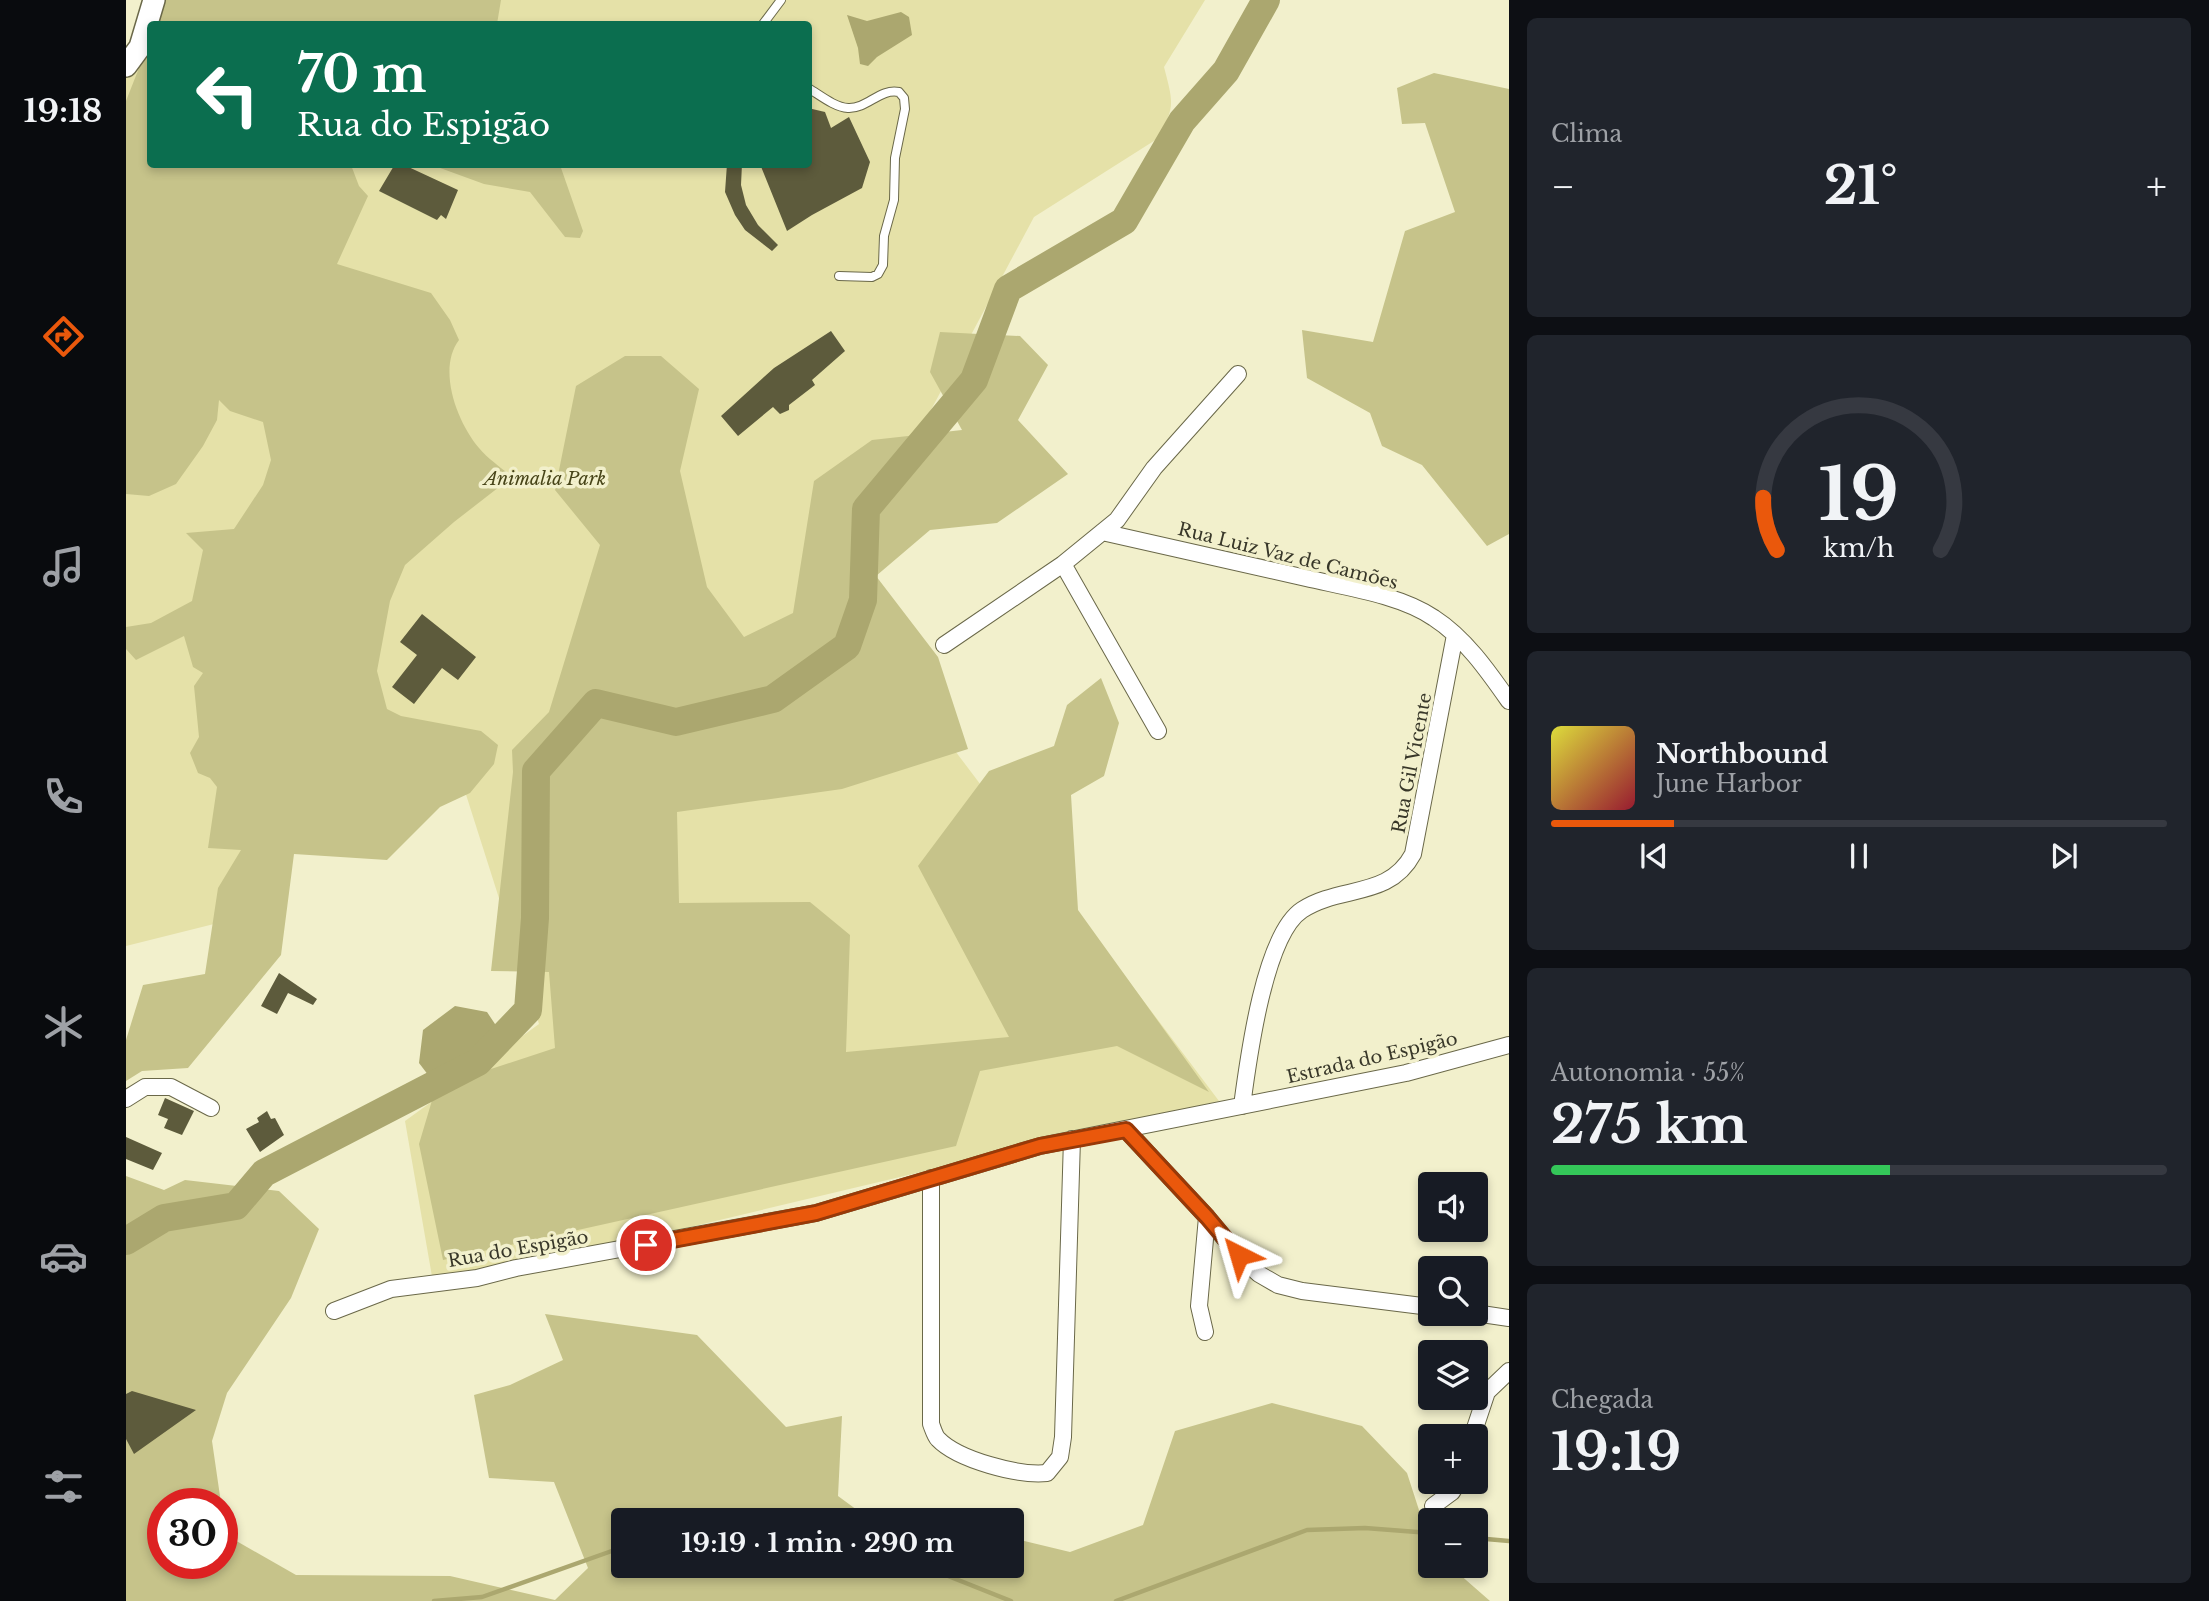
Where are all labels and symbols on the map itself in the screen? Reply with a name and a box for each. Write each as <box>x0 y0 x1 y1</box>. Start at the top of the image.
park label: Animalia Park <box>482 468 606 490</box>
street label: Rua Luiz Vaz de Camões <box>1176 518 1400 594</box>
street label: Rua Gil Vicente <box>1388 691 1436 835</box>
street label: Estrada do Espigão <box>1284 1028 1460 1088</box>
pin <box>616 1215 676 1275</box>
position arrow <box>1202 1218 1276 1292</box>
street label: Rua do Espigão <box>446 1226 590 1272</box>
speed limit sign: 30 <box>147 1488 238 1579</box>

